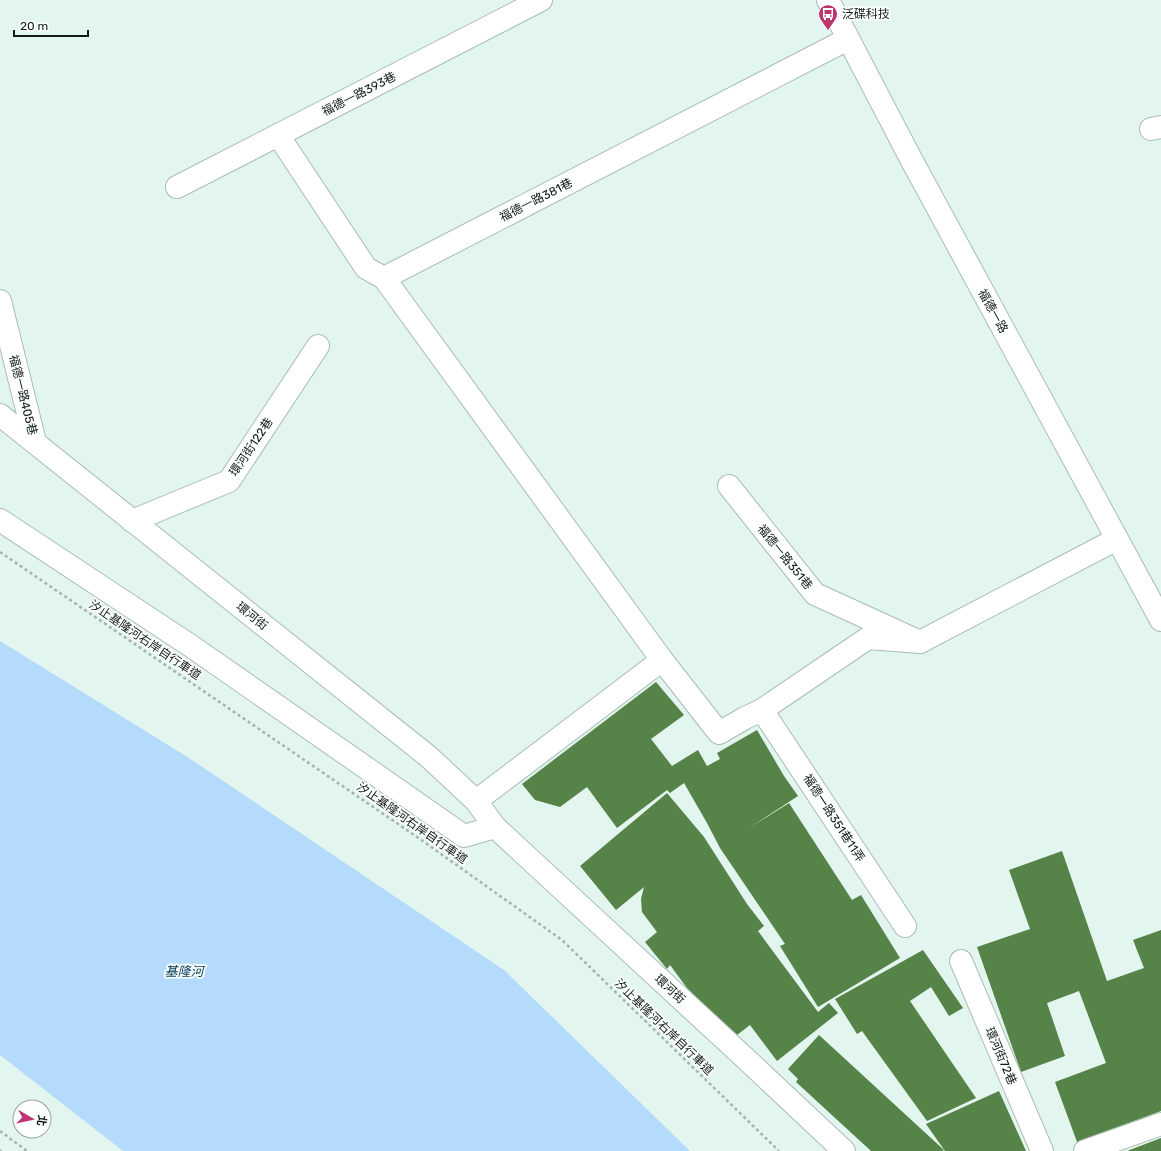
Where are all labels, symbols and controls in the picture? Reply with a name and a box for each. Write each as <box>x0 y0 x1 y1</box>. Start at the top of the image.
bus stop icon: 泛碟科技 <box>817 3 839 31</box>
place label: 泛碟科技 <box>842 7 890 21</box>
scale bar <box>14 12 88 38</box>
text: 20 m <box>20 19 48 33</box>
street label: 福德一路393巷 <box>320 69 398 119</box>
street label: 福德一路381巷 <box>497 176 575 224</box>
street label: 福德一路 <box>975 287 1011 335</box>
street label: 福德一路405巷 <box>6 353 40 437</box>
street label: 環河街122巷 <box>226 415 276 479</box>
street label: 福德一路351巷 <box>755 522 815 592</box>
street label: 汐止基隆河右岸自行車道 <box>86 597 204 683</box>
street label: 環河街 <box>234 599 270 633</box>
street label: 福德一路351巷11弄 <box>800 772 868 864</box>
street label: 汐止基隆河右岸自行車道 <box>354 779 470 867</box>
water label: 基隆河 <box>164 964 206 979</box>
street label: 環河街 <box>652 972 688 1006</box>
street label: 汐止基隆河右岸自行車道 <box>612 976 716 1078</box>
street label: 環河街72巷 <box>983 1025 1019 1087</box>
north arrow <box>12 1099 52 1139</box>
text: 北 <box>34 1114 49 1127</box>

